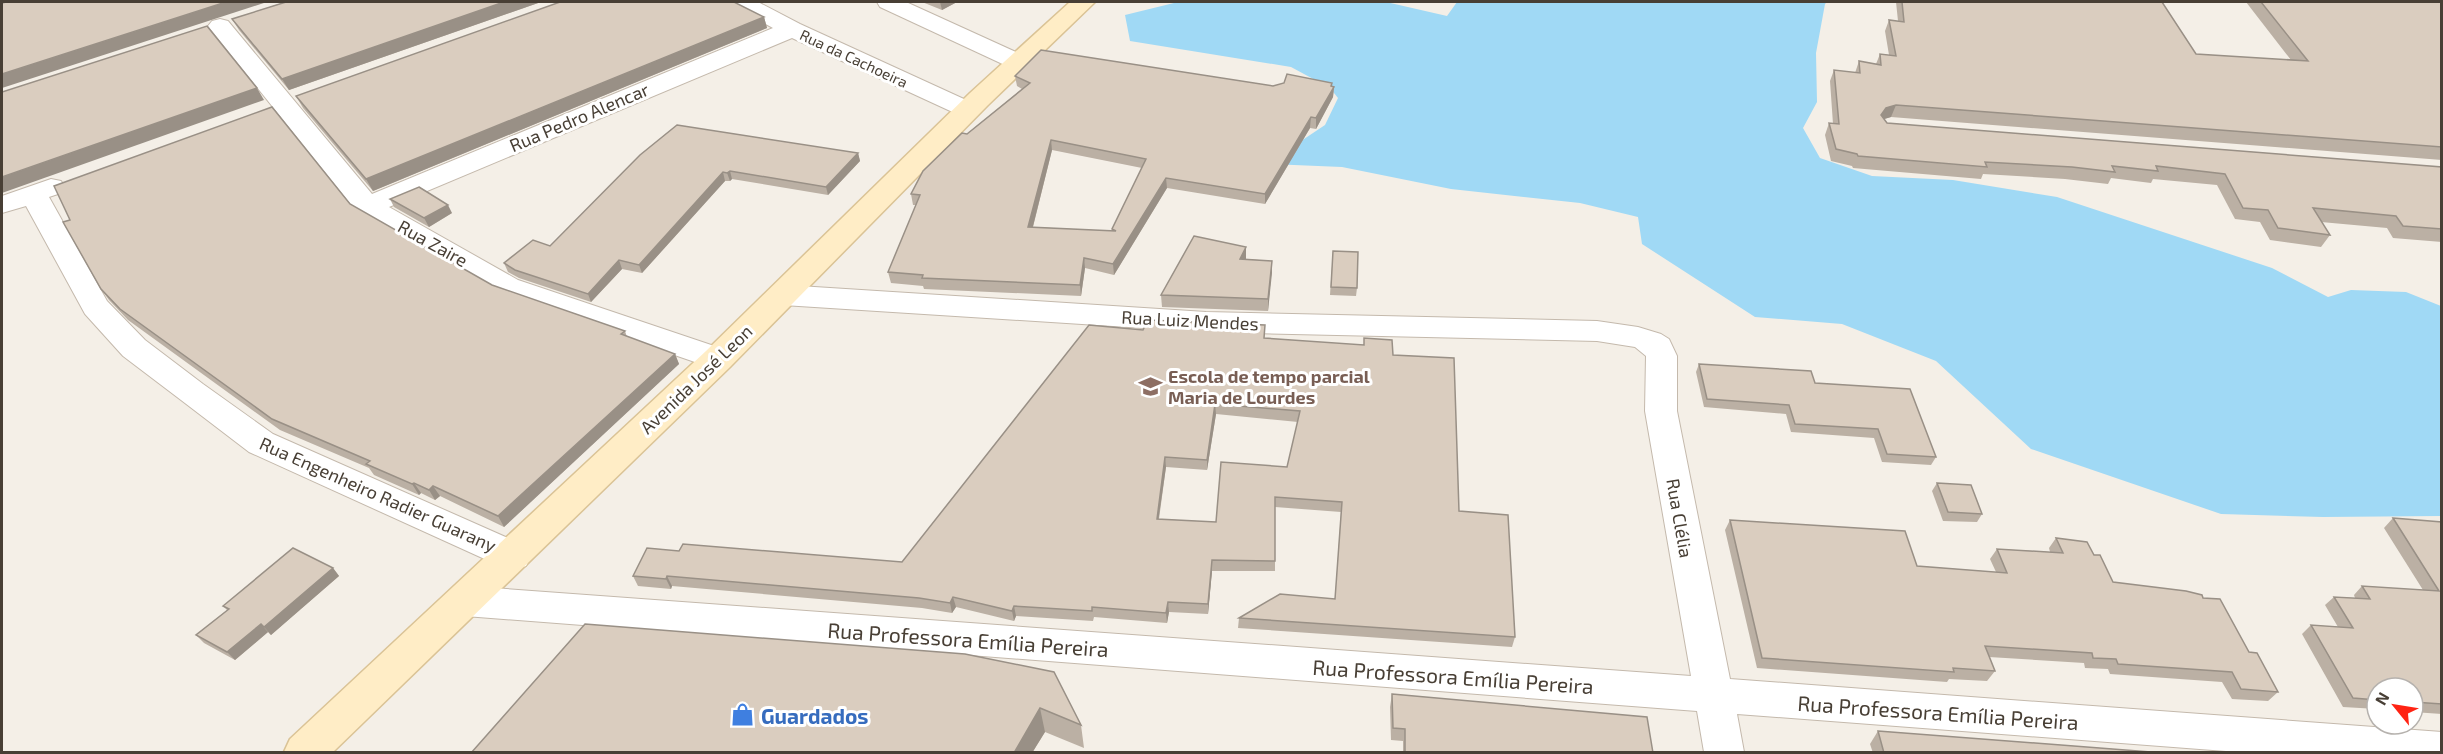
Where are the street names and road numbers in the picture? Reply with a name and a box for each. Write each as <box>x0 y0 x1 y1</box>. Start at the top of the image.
street label: Rua da Cachoeira <box>797 25 911 91</box>
street label: Rua Pedro Alencar <box>506 78 652 156</box>
street label: Rua Zaire <box>394 215 472 271</box>
street label: Rua Luiz Mendes <box>1121 305 1259 335</box>
street label: Avenida José Leon <box>635 320 757 438</box>
street label: Rua Engenheiro Radier Guarany <box>256 432 500 556</box>
street label: Rua Clélia <box>1662 477 1698 559</box>
street label: Rua Professora Emília Pereira <box>827 617 1109 661</box>
street label: Rua Professora Emília Pereira <box>1312 654 1594 698</box>
street label: Rua Professora Emília Pereira <box>1797 690 2079 734</box>

